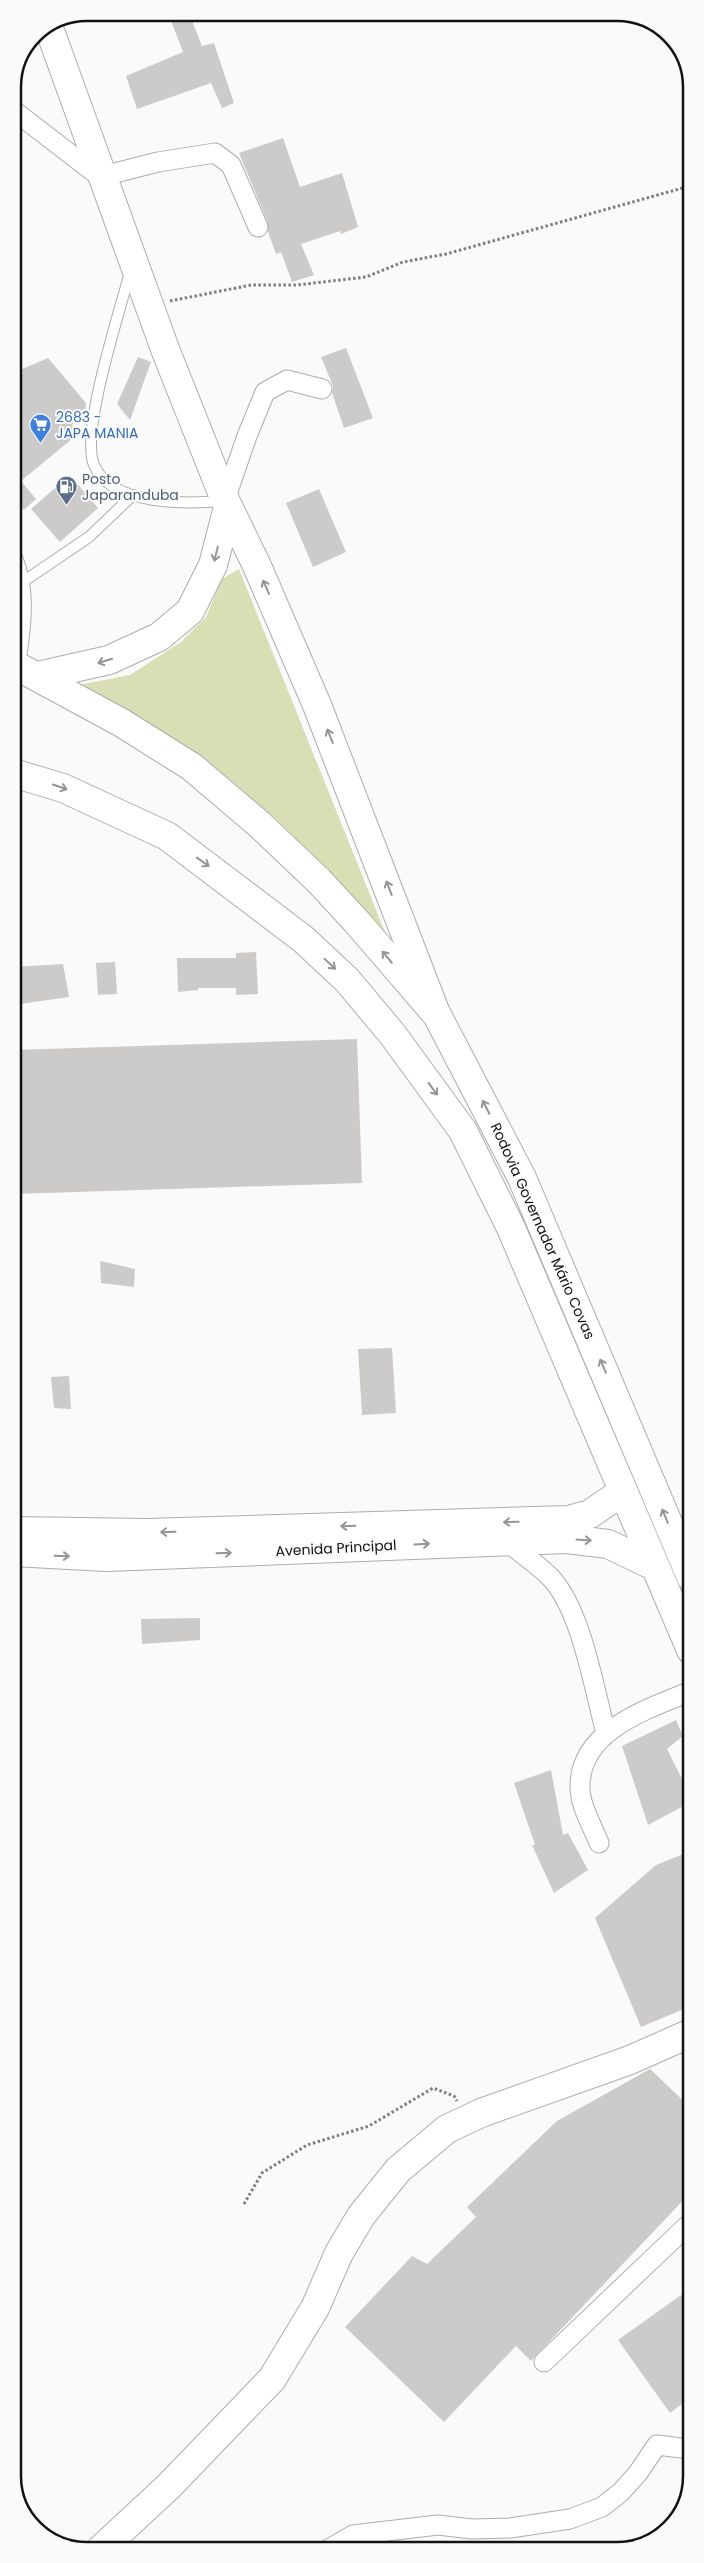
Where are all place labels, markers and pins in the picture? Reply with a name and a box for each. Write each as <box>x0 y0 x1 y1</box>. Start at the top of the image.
place label: 2683 - JAPA MANIA <box>56 407 138 443</box>
supermarket icon: 2683 - JAPA MANIA <box>28 413 52 444</box>
place label: Posto Japaranduba <box>82 469 179 505</box>
fuel station icon: Posto Japaranduba <box>54 475 78 506</box>

